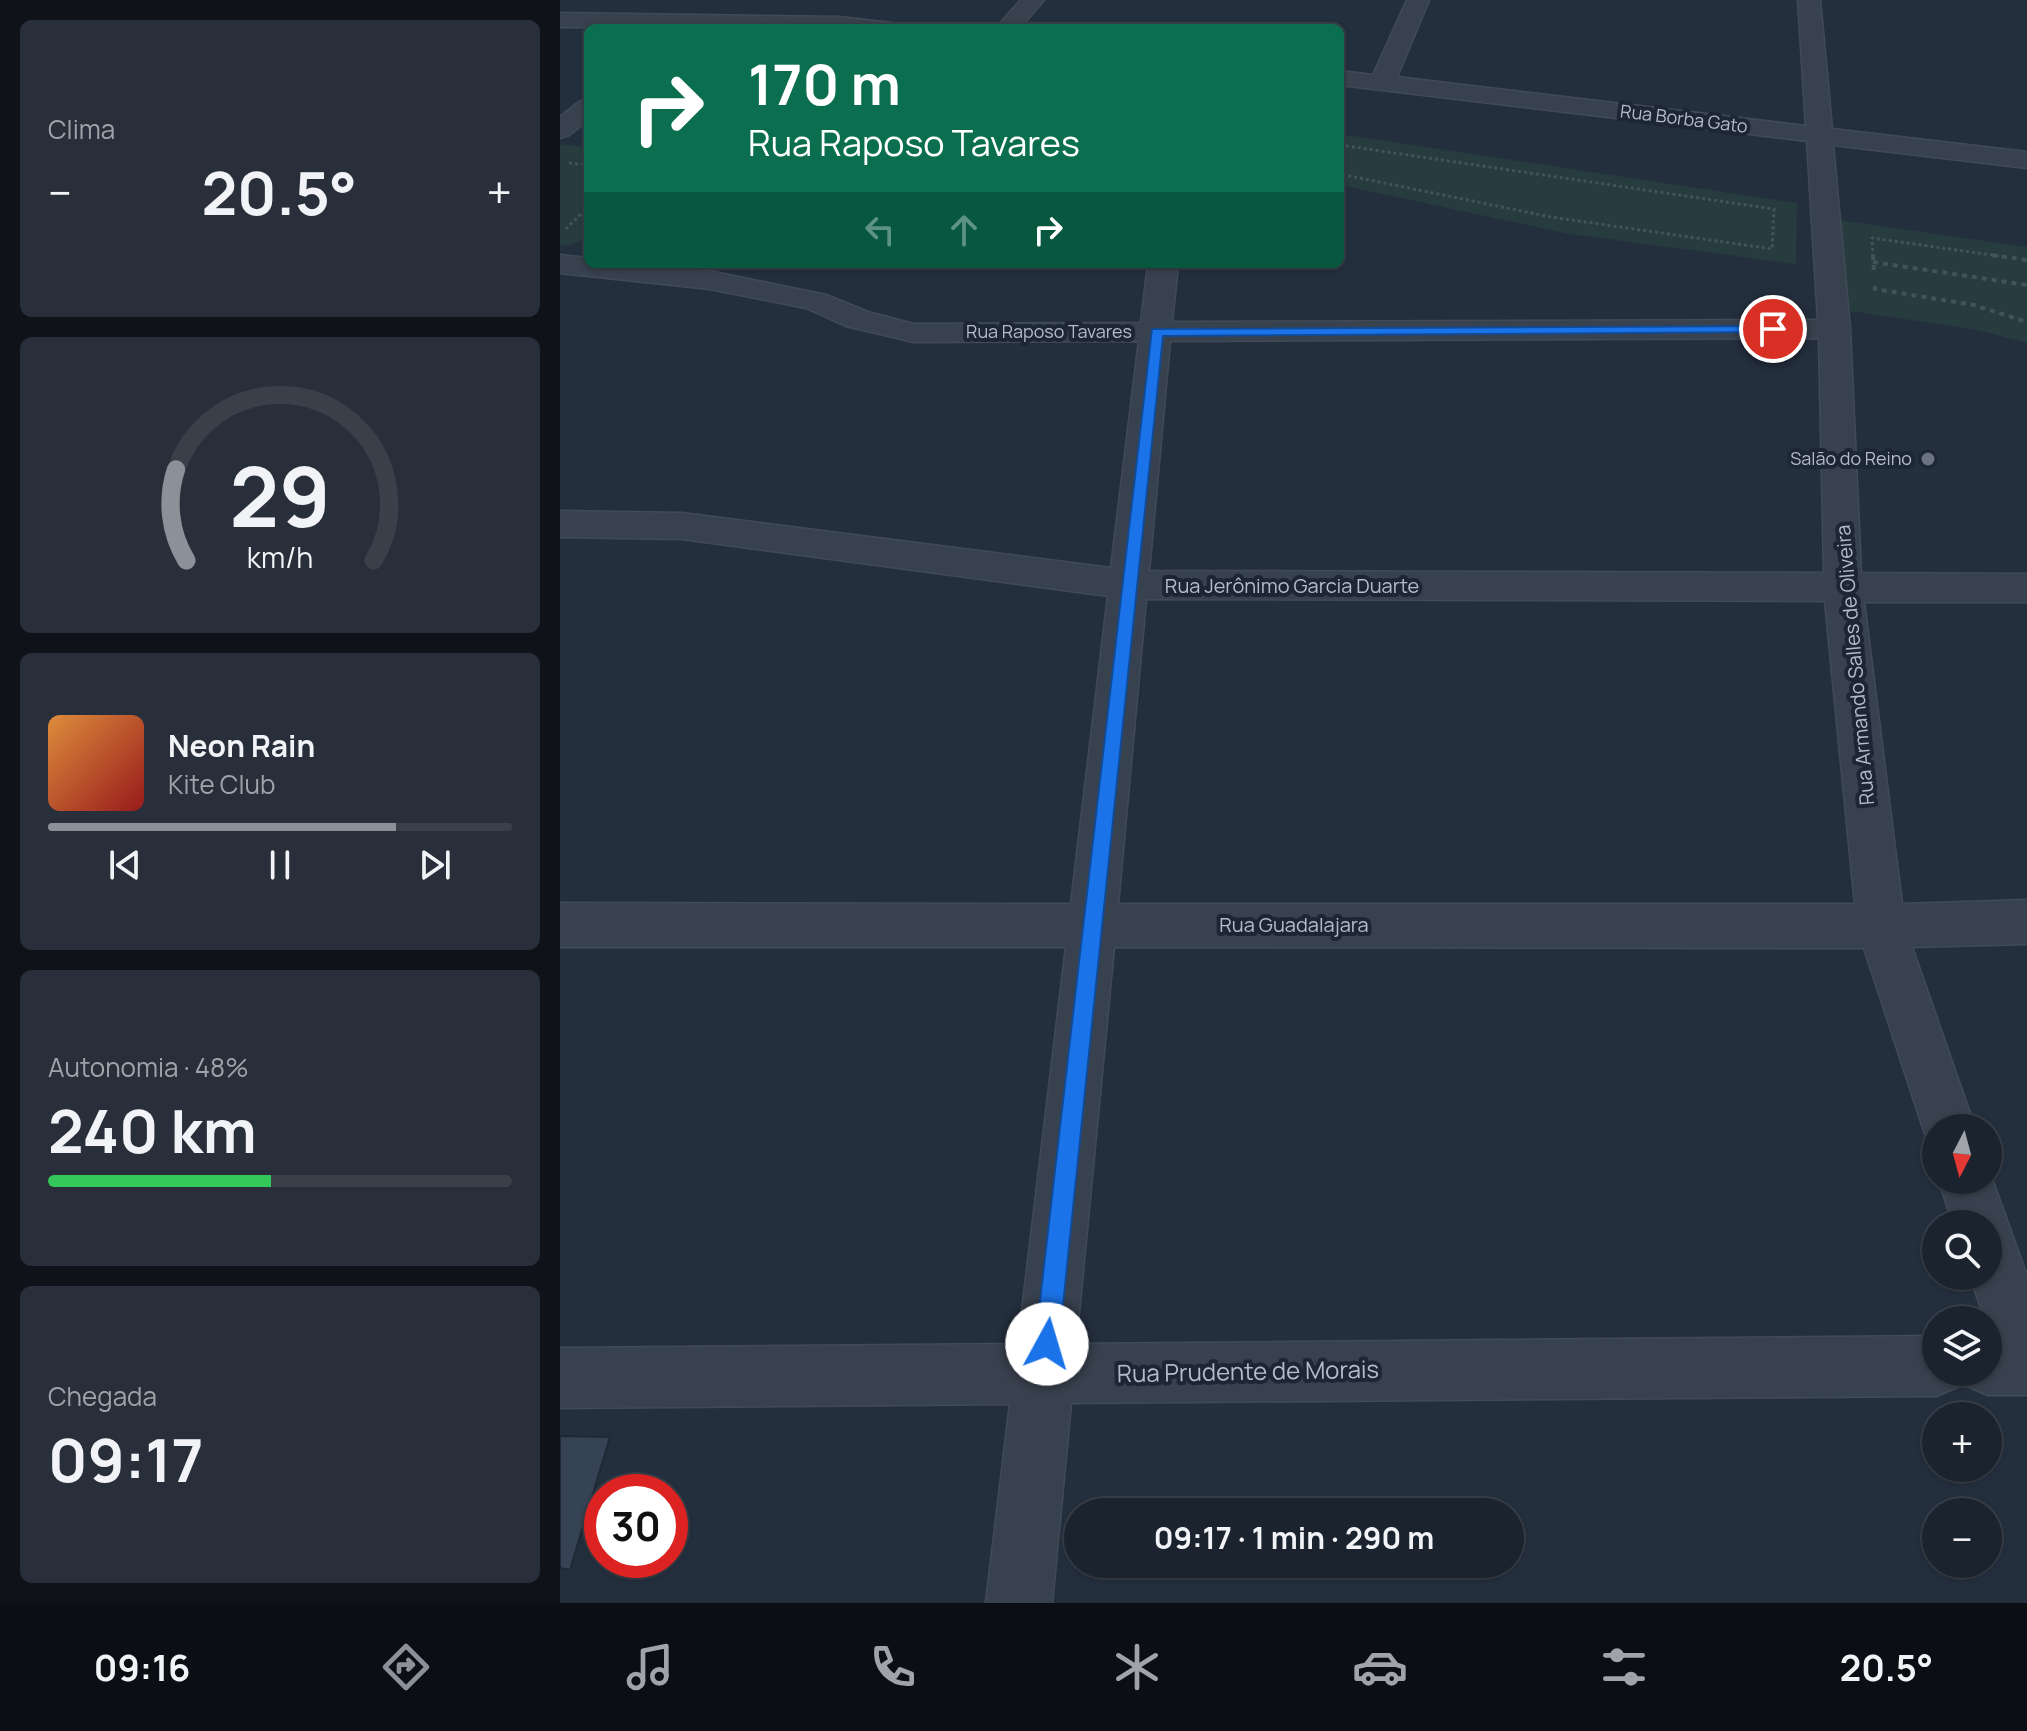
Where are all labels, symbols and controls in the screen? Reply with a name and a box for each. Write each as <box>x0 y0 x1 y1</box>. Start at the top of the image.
text: 170 m <box>748 45 901 122</box>
icon: right <box>616 56 720 160</box>
street label: Rua Borba Gato <box>1619 98 1749 138</box>
text: Clima <box>48 111 115 147</box>
text: Rua Raposo Tavares <box>748 118 1080 167</box>
text: 20.5° <box>201 151 357 233</box>
text: − <box>48 162 72 222</box>
text: + <box>487 162 512 222</box>
icon: left <box>858 208 902 252</box>
icon: ahead <box>942 208 986 252</box>
icon: right <box>1026 208 1070 252</box>
pin <box>1739 295 1807 363</box>
icon: arrive <box>1751 307 1795 351</box>
street label: Rua Raposo Tavares <box>966 319 1132 343</box>
text: 29 <box>229 437 331 551</box>
place label: Salão do Reino <box>1790 446 1912 470</box>
marker: Salão do Reino <box>1919 450 1937 468</box>
street label: Rua Armando Salles de Oliveira <box>1829 524 1880 806</box>
text: km/h <box>247 538 313 577</box>
street label: Rua Jerônimo Garcia Duarte <box>1165 572 1419 599</box>
text: Neon Rain <box>168 725 315 766</box>
text: Kite Club <box>168 766 275 802</box>
icon: previous <box>103 843 147 887</box>
icon: pause <box>258 843 302 887</box>
icon: next <box>413 843 457 887</box>
street label: Rua Guadalajara <box>1219 911 1369 938</box>
text: Autonomia · 48% <box>48 1049 249 1085</box>
text: 240 km <box>48 1089 257 1171</box>
north arrow <box>1922 1114 2002 1194</box>
map controls <box>1922 1114 2002 1578</box>
button: search <box>1922 1210 2002 1290</box>
position arrow <box>1005 1302 1089 1386</box>
button: layers <box>1922 1306 2002 1386</box>
street label: Rua Prudente de Morais <box>1117 1352 1379 1389</box>
text: Chegada <box>48 1378 157 1414</box>
button: + <box>1922 1402 2002 1482</box>
text: 09:17 <box>48 1418 204 1500</box>
speed limit sign: 30 <box>584 1474 688 1578</box>
button: − <box>1922 1498 2002 1578</box>
text: 09:17 · 1 min · 290 m <box>1154 1517 1434 1558</box>
icon: directions <box>378 1639 434 1695</box>
icon: music <box>622 1639 678 1695</box>
icon: phone <box>865 1639 921 1695</box>
icon: climate <box>1109 1639 1165 1695</box>
icon: car <box>1352 1639 1408 1695</box>
icon: filters <box>1596 1639 1652 1695</box>
text: 09:16 <box>94 1643 190 1692</box>
text: 20.5° <box>1840 1643 1933 1692</box>

